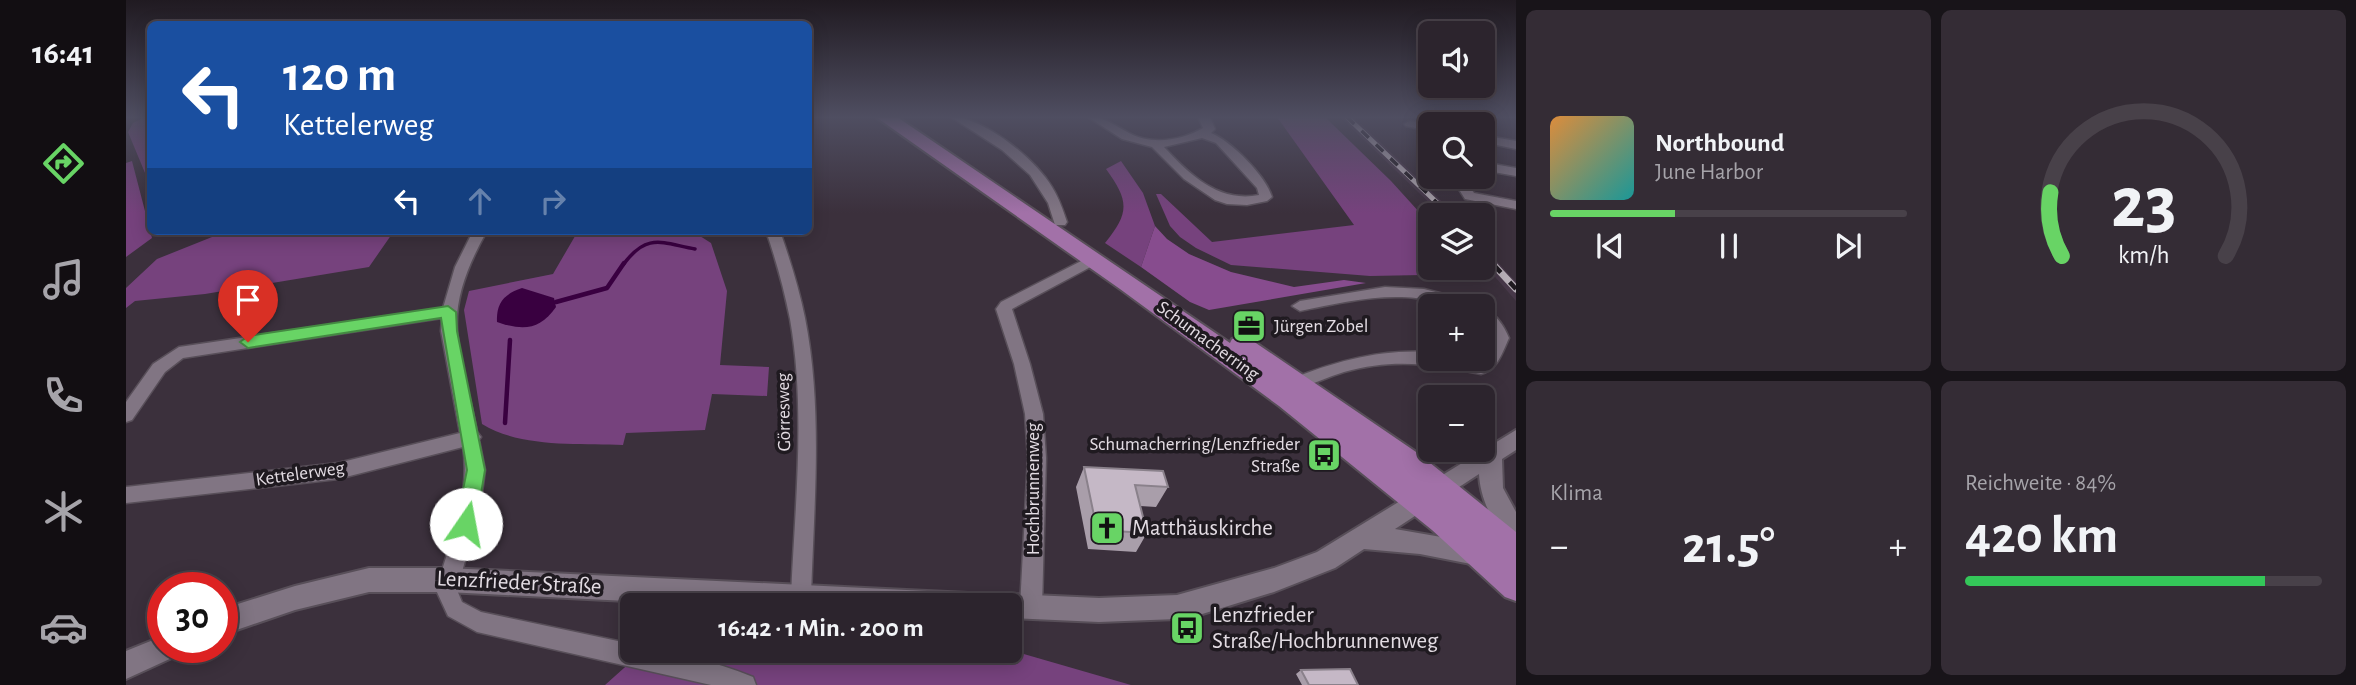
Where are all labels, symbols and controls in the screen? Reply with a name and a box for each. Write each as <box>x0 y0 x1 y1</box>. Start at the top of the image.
map controls <box>1418 21 1495 462</box>
button: sound <box>1418 21 1495 98</box>
text: 16:41 <box>32 37 94 69</box>
icon: left <box>168 49 259 140</box>
text: 120 m <box>283 51 396 100</box>
text: Kettelerweg <box>283 109 434 141</box>
button: search <box>1418 112 1495 189</box>
text: Northbound <box>1655 130 1784 156</box>
icon: directions <box>39 139 88 188</box>
text: June Harbor <box>1655 161 1763 184</box>
text: 23 <box>2111 169 2176 242</box>
icon: left <box>388 182 426 220</box>
icon: ahead <box>461 182 499 220</box>
icon: right <box>534 182 572 220</box>
button: layers <box>1418 203 1495 280</box>
icon: previous <box>1591 227 1629 265</box>
icon: pause <box>1710 227 1748 265</box>
icon: next <box>1829 227 1867 265</box>
text: km/h <box>2118 243 2169 268</box>
icon: music <box>39 255 88 304</box>
pin <box>218 270 278 342</box>
icon: arrive <box>229 281 267 319</box>
button: + <box>1418 294 1495 371</box>
street label: Schumacherring <box>1153 298 1263 385</box>
office icon: Jürgen Zobel <box>1230 307 1268 345</box>
place label: Jürgen Zobel <box>1274 317 1368 336</box>
icon: phone <box>39 371 88 420</box>
street label: Görresweg <box>774 372 794 451</box>
button: − <box>1418 385 1495 462</box>
street label: Hochbrunnenweg <box>1024 422 1043 555</box>
place label: Schumacherring/Lenzfrieder Straße <box>1089 435 1300 476</box>
bus stop icon: Schumacherring/Lenzfrieder Straße <box>1305 436 1343 474</box>
street label: Kettelerweg <box>254 458 346 490</box>
text: Reichweite · 84% <box>1965 472 2116 495</box>
text: Klima <box>1550 482 1603 505</box>
icon: climate <box>39 487 88 536</box>
position arrow <box>429 487 503 561</box>
church icon: Matthäuskirche <box>1088 509 1126 547</box>
text: 420 km <box>1965 510 2118 562</box>
place label: Matthäuskirche <box>1132 517 1273 540</box>
text: 21.5° <box>1682 520 1775 572</box>
text: − <box>1550 528 1568 566</box>
text: + <box>1889 528 1907 566</box>
street label: Lenzfrieder Straße <box>436 567 602 599</box>
speed limit sign: 30 <box>147 572 238 663</box>
icon: car <box>39 603 88 652</box>
place label: Lenzfrieder Straße/Hochbrunnenweg <box>1212 604 1439 653</box>
bus stop icon: Lenzfrieder Straße/Hochbrunnenweg <box>1168 609 1206 647</box>
text: 16:42 · 1 Min. · 200 m <box>718 615 924 641</box>

